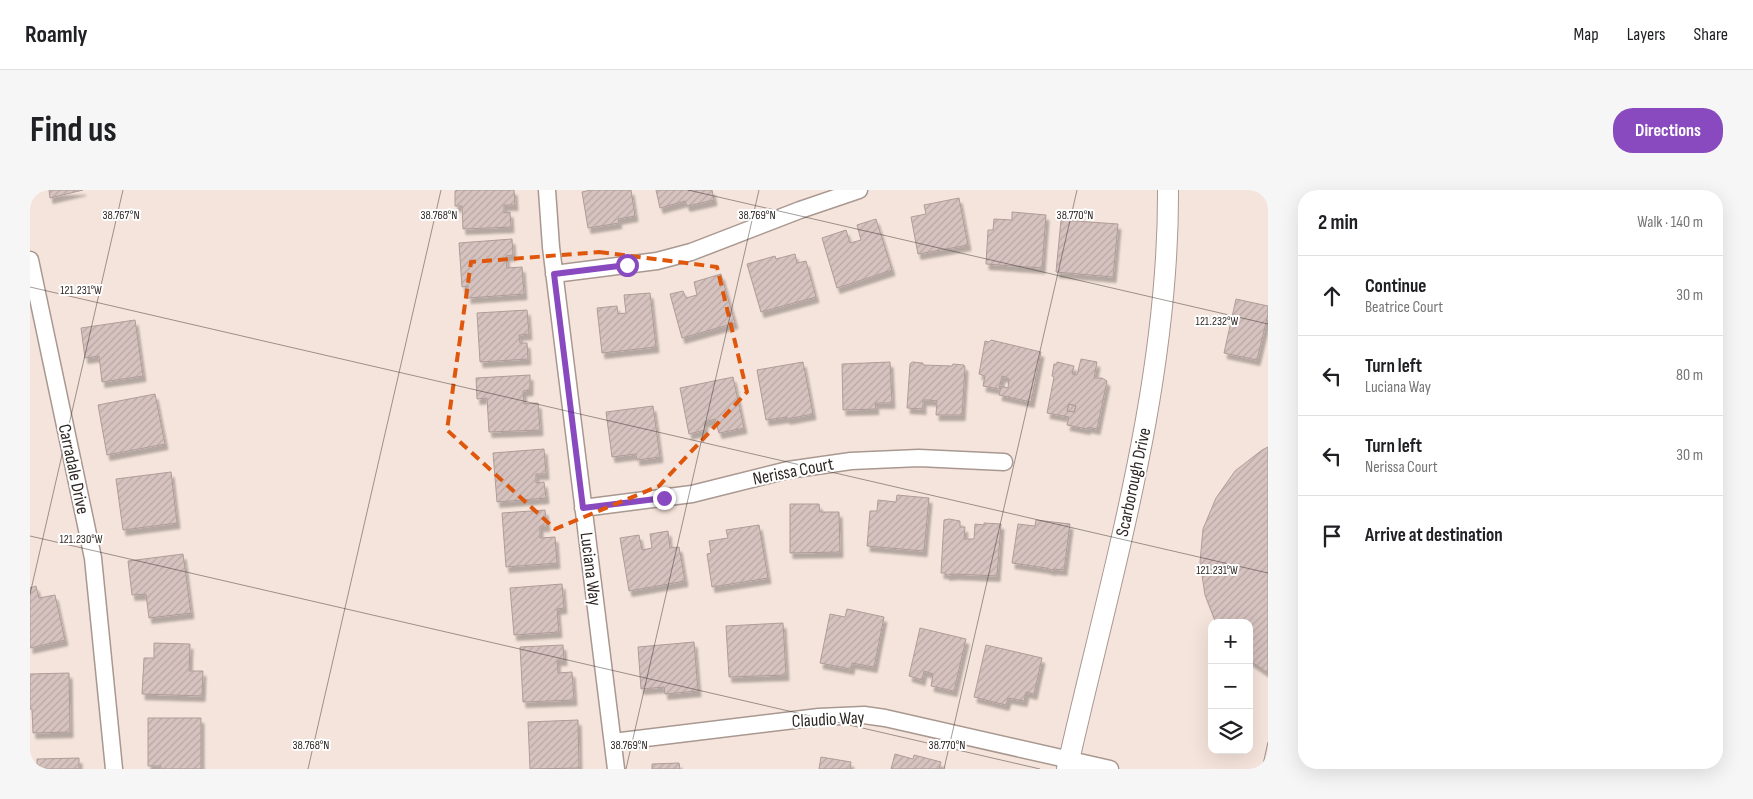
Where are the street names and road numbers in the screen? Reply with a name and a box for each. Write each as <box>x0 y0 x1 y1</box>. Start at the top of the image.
street label: Carradale Drive <box>54 422 93 516</box>
street label: Scarborough Drive <box>1112 426 1155 538</box>
street label: Nerissa Court <box>751 453 836 490</box>
street label: Luciana Way <box>576 531 605 607</box>
street label: Claudio Way <box>791 707 865 732</box>

